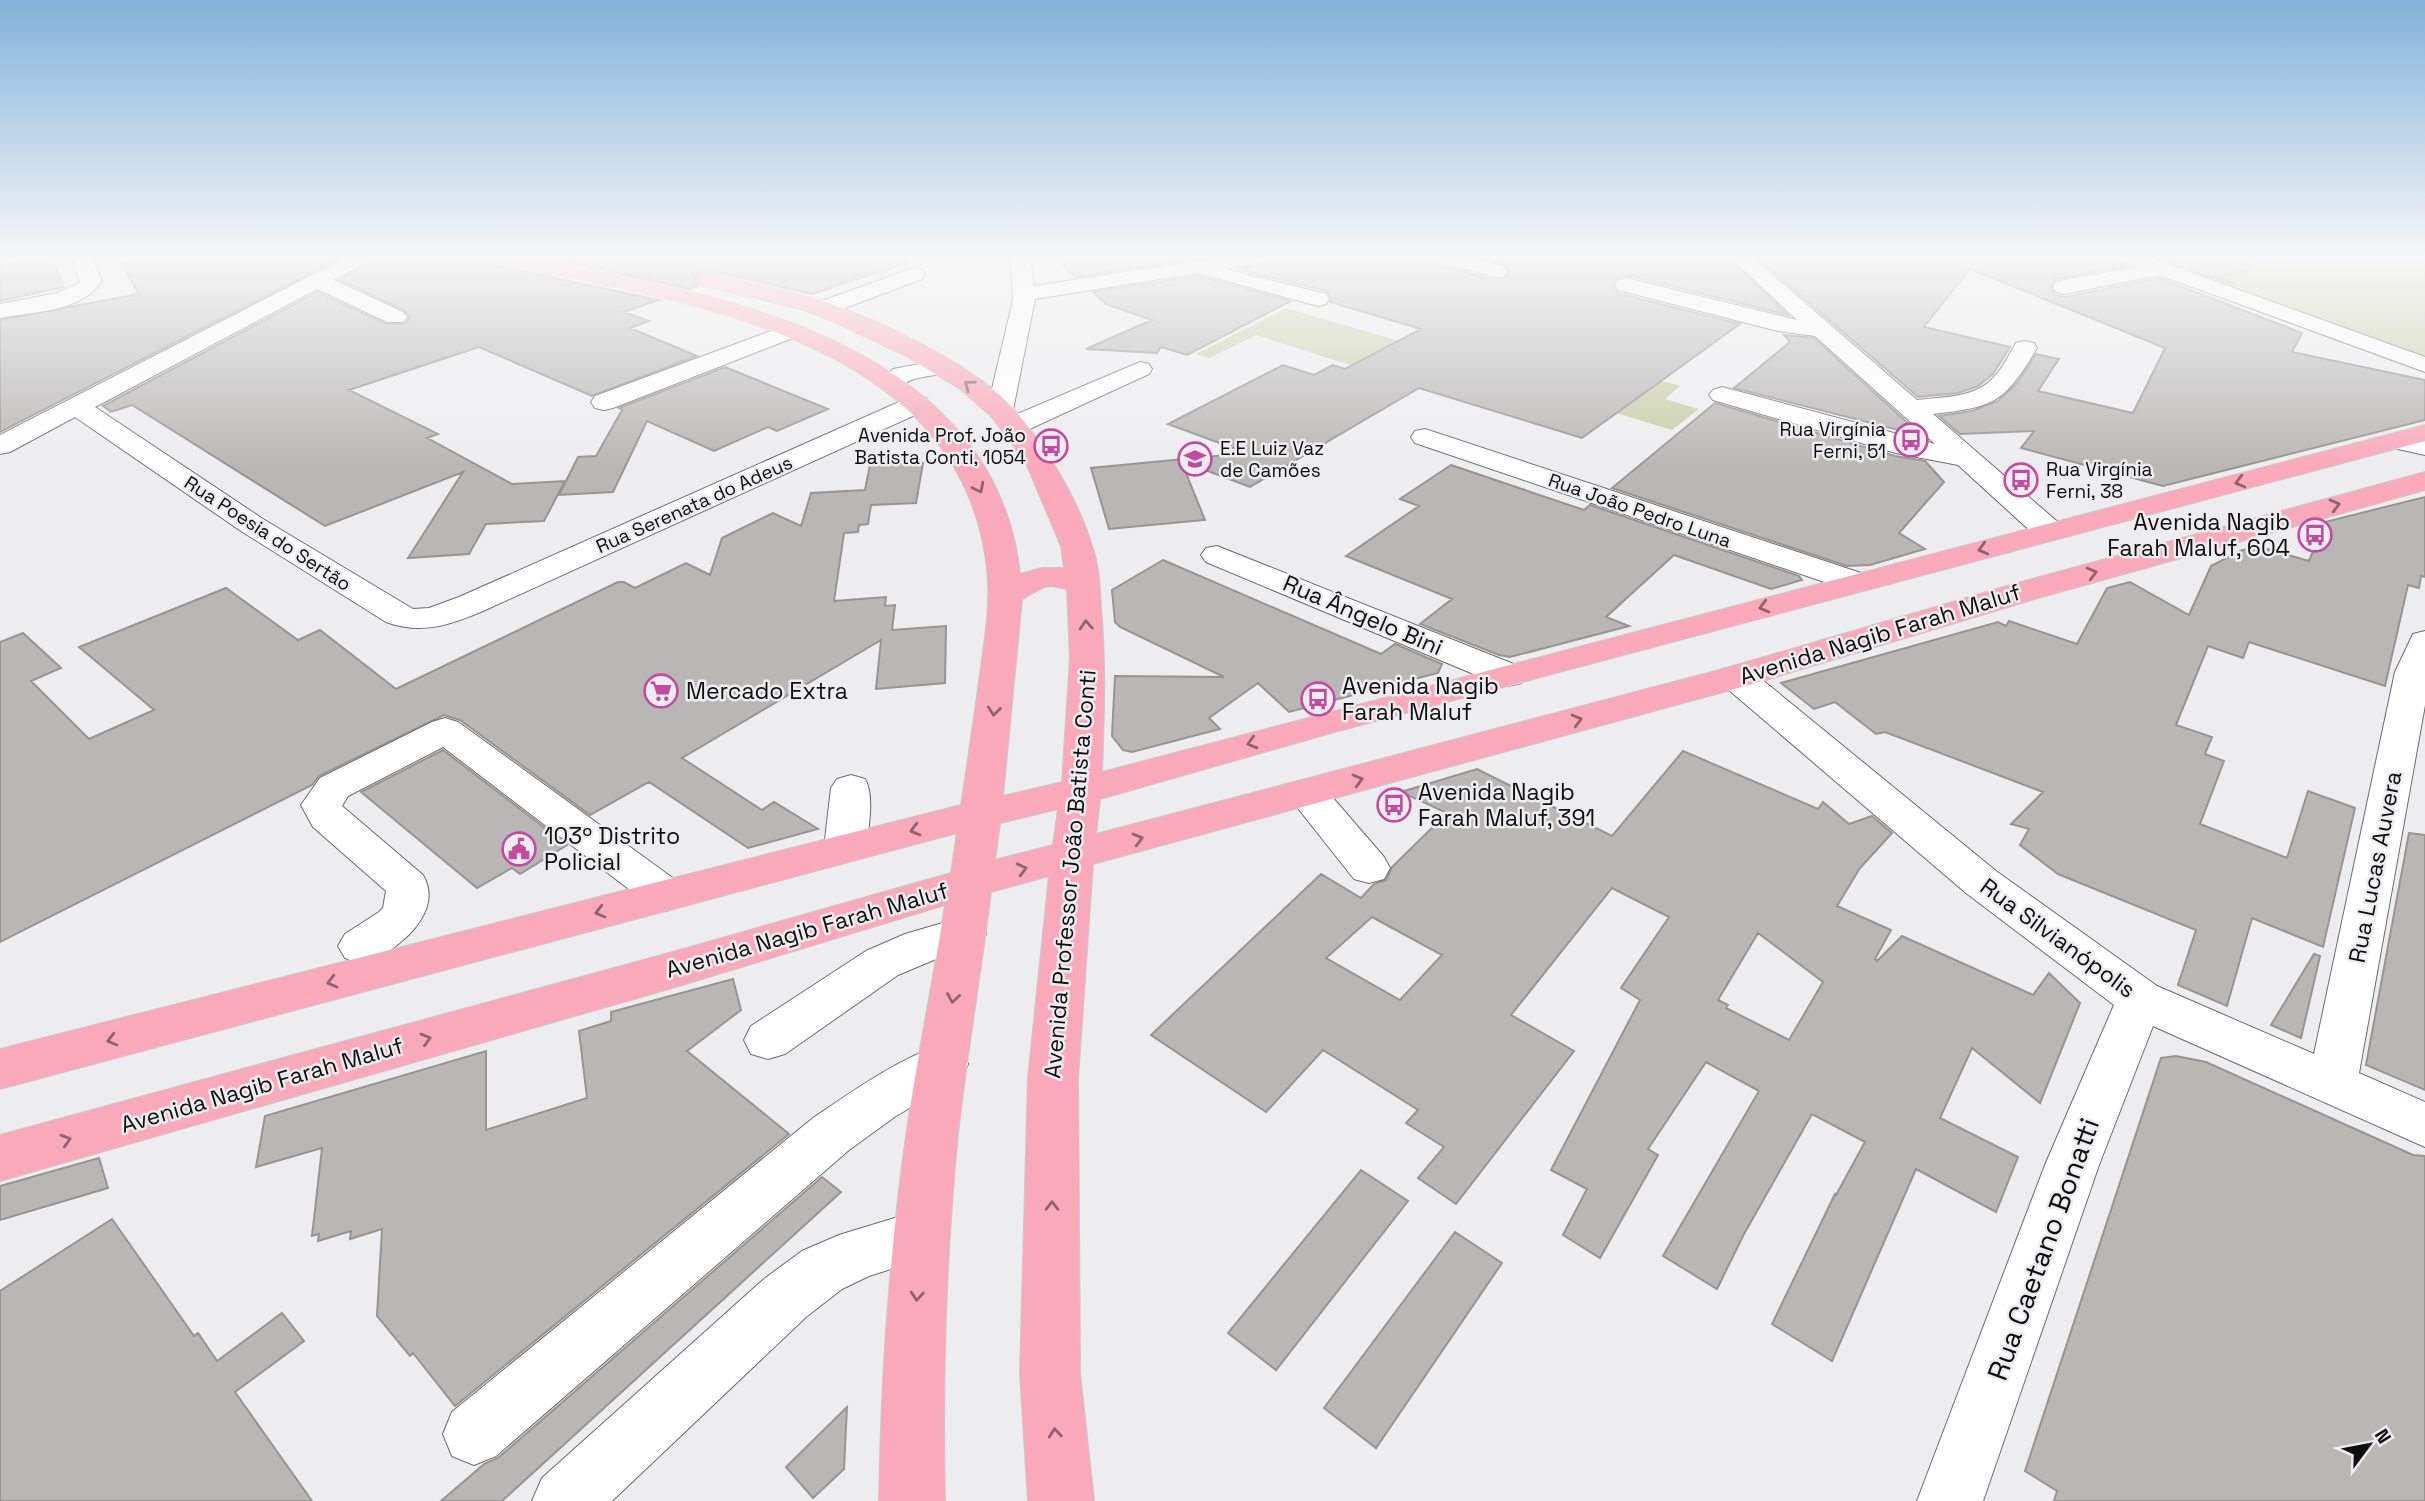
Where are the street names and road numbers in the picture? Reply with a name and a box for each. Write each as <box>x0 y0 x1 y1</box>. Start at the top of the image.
street label: Rua Serenata do Adeus <box>592 450 796 559</box>
street label: Rua João Pedro Luna <box>1545 467 1735 554</box>
street label: Rua Poesia do Sertão <box>180 470 356 597</box>
street label: Rua Ângelo Bini <box>1279 568 1447 662</box>
street label: Avenida Nagib Farah Maluf <box>1736 577 2024 691</box>
street label: Avenida Professor João Batista Conti <box>1037 668 1103 1080</box>
street label: Rua Lucas Auvera <box>2342 769 2408 965</box>
street label: Rua Silvianópolis <box>1974 871 2142 1005</box>
street label: Avenida Nagib Farah Maluf <box>662 875 952 985</box>
street label: Avenida Nagib Farah Maluf <box>117 1030 407 1140</box>
street label: Rua Caetano Bonatti <box>1979 1113 2107 1385</box>

